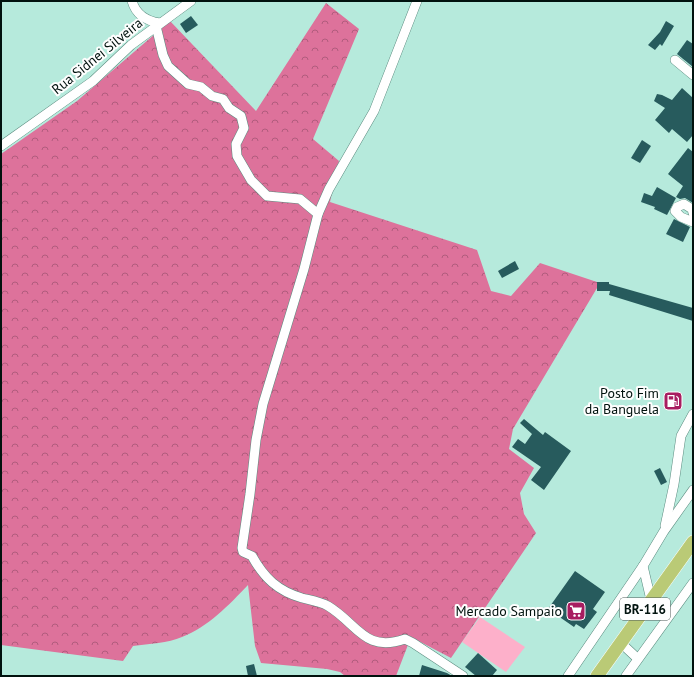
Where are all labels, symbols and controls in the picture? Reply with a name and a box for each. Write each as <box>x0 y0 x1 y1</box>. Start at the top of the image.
street label: Rua Sidnei Silveira <box>48 14 146 98</box>
place label: Posto Fim da Banguela <box>585 384 659 418</box>
fuel station icon: Posto Fim da Banguela <box>662 390 684 412</box>
road number: BR-116 <box>620 598 670 620</box>
supermarket icon: Mercado Sampaio <box>565 600 587 622</box>
place label: Mercado Sampaio <box>456 602 562 620</box>

